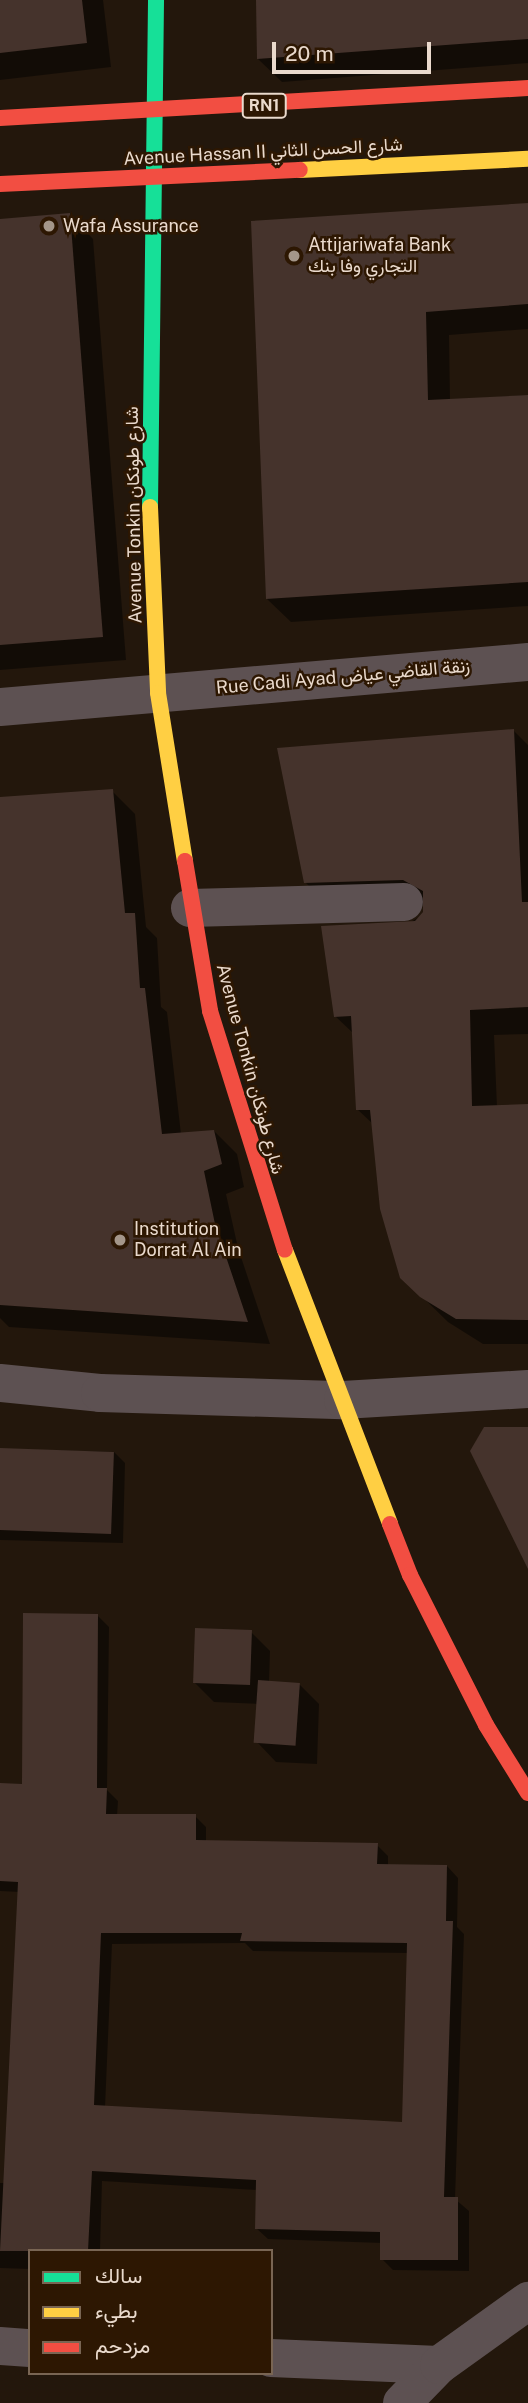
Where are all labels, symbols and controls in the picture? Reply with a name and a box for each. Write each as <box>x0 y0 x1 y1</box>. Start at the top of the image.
scale bar <box>276 28 435 72</box>
text: 20 m <box>285 41 334 66</box>
road number: RN1 <box>241 94 287 118</box>
street label: Avenue Hassan II شارع الحسن الثاني <box>123 134 403 170</box>
place label: Wafa Assurance <box>63 215 199 237</box>
marker: Wafa Assurance <box>41 218 57 234</box>
place label: Attijariwafa Bank التجاري وفا بنك <box>308 235 451 278</box>
marker: Attijariwafa Bank التجاري وفا بنك <box>286 248 302 264</box>
street label: Avenue Tonkin شارع طونكان <box>121 406 147 624</box>
street label: Rue Cadi Ayad زنقة القاضي عياض <box>215 655 471 699</box>
street label: Avenue Tonkin شارع طونكان <box>211 961 289 1177</box>
place label: Institution Dorrat Al Ain <box>134 1219 242 1262</box>
marker: Institution Dorrat Al Ain <box>112 1232 128 1248</box>
legend <box>28 2249 273 2375</box>
text: سالك <box>95 2263 142 2288</box>
text: بطيء <box>95 2298 138 2323</box>
text: مزدحم <box>95 2333 150 2358</box>

